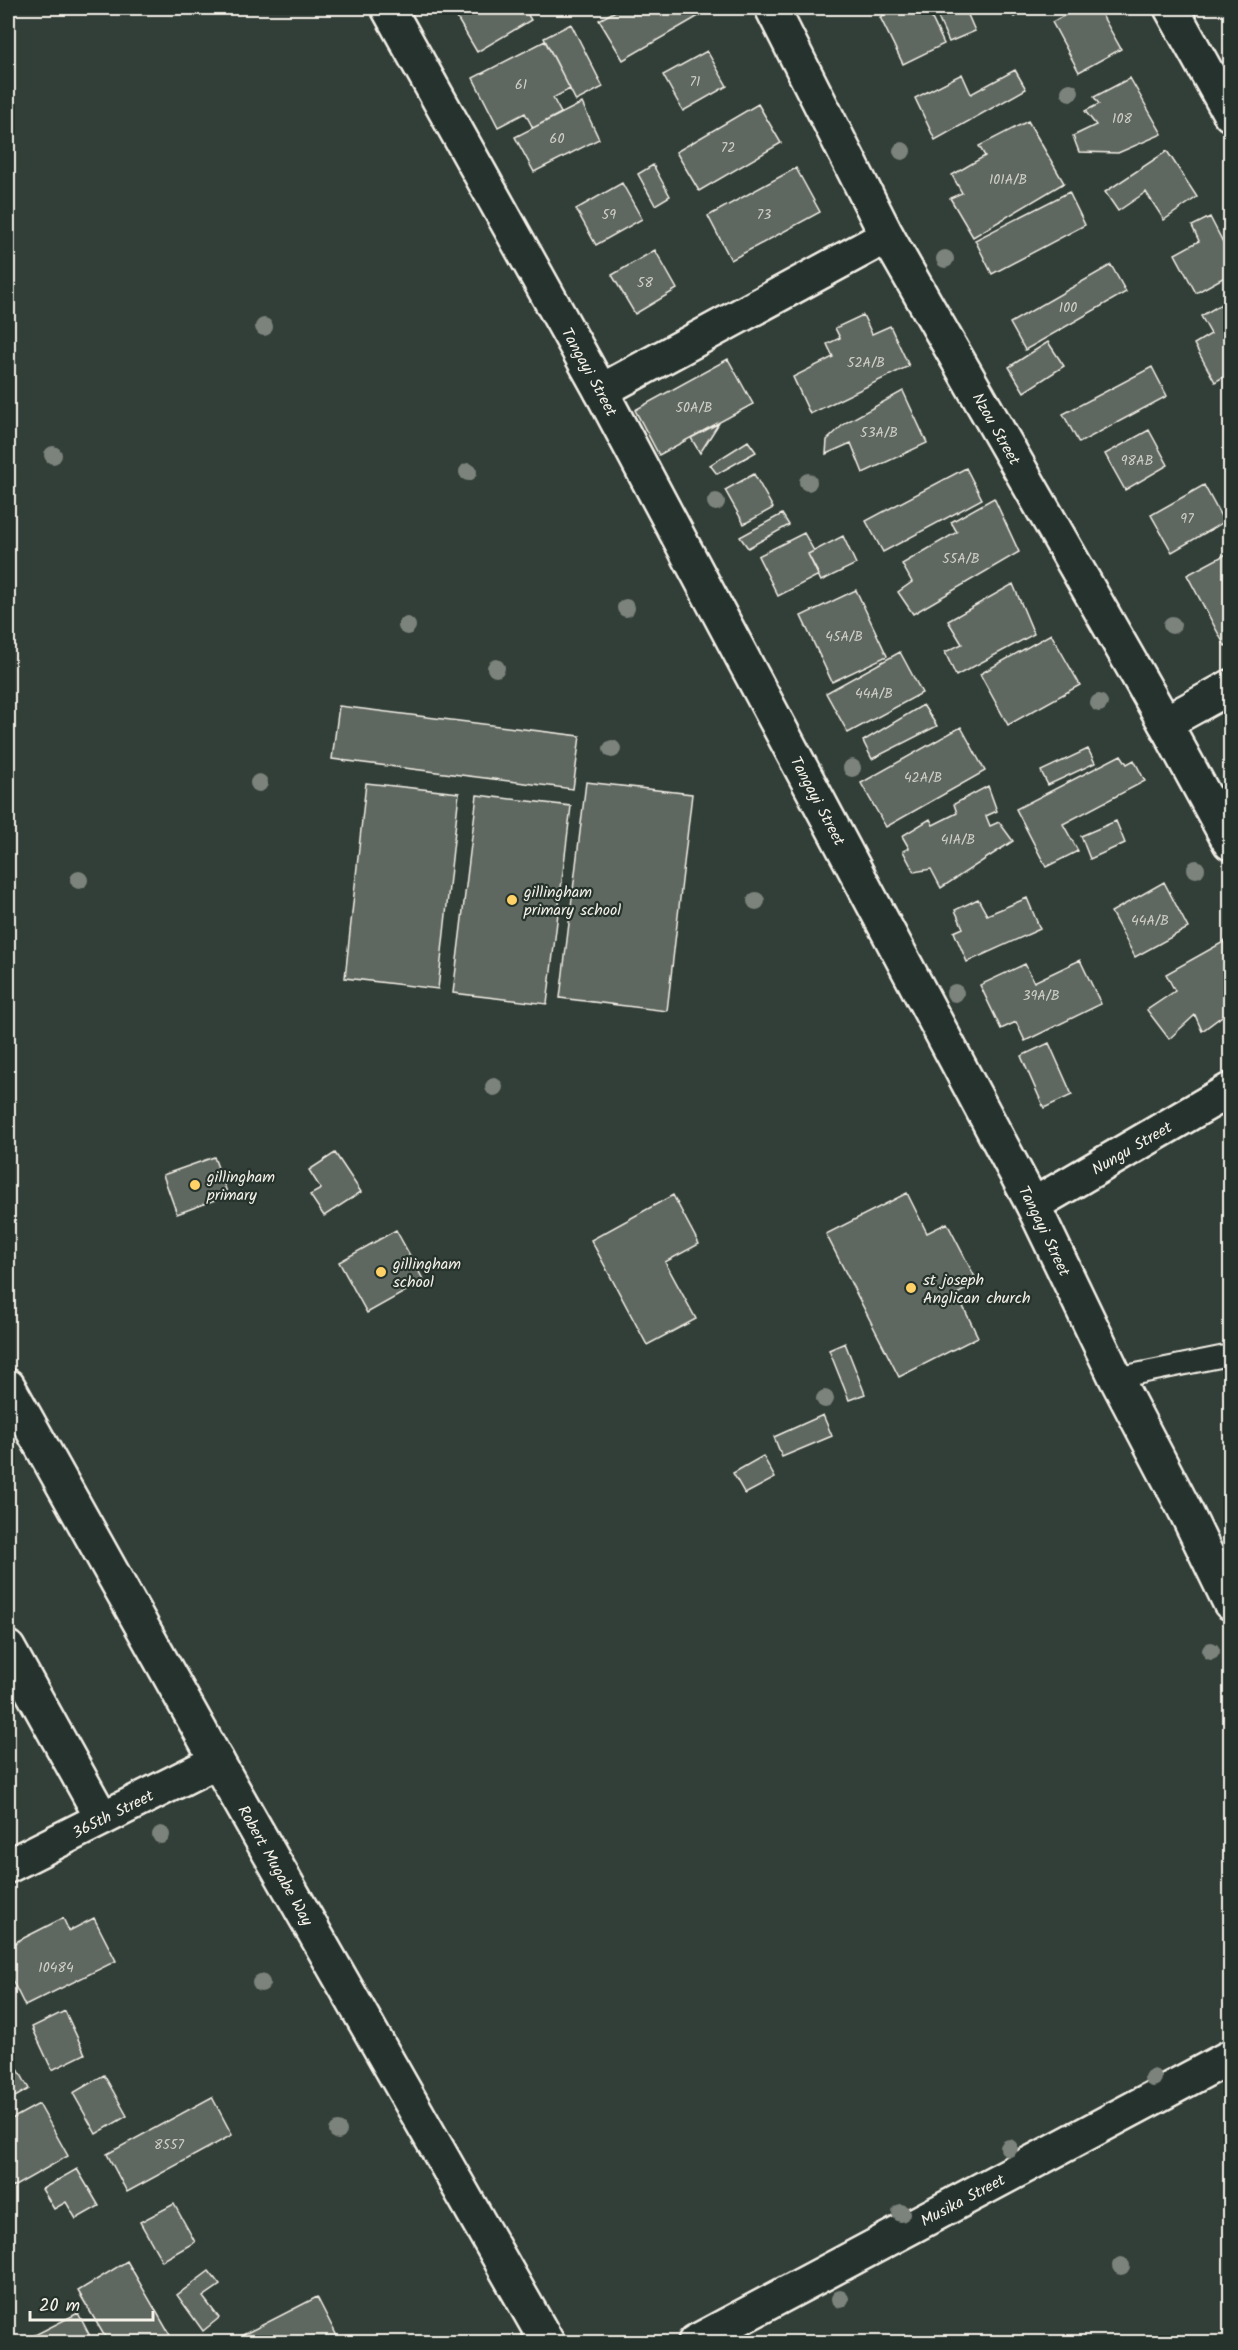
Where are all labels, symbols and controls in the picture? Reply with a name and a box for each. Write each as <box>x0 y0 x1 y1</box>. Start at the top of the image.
house number: 71 <box>690 71 700 93</box>
house number: 61 <box>515 74 527 96</box>
house number: 108 <box>1112 108 1132 130</box>
house number: 60 <box>550 128 564 150</box>
house number: 72 <box>721 137 735 159</box>
house number: 101A/B <box>989 169 1027 191</box>
house number: 59 <box>602 204 616 226</box>
house number: 73 <box>757 204 771 226</box>
house number: 58 <box>637 272 654 294</box>
house number: 100 <box>1059 297 1077 319</box>
street label: Tangayi Street <box>554 323 624 422</box>
house number: 52A/B <box>847 352 885 374</box>
street label: Nzou Street <box>965 388 1027 471</box>
house number: 50A/B <box>676 397 713 419</box>
house number: 53A/B <box>860 422 898 444</box>
house number: 98AB <box>1121 450 1153 472</box>
house number: 97 <box>1180 508 1194 530</box>
house number: 55A/B <box>942 548 980 570</box>
house number: 45A/B <box>825 626 863 648</box>
house number: 44A/B <box>855 683 893 705</box>
street label: Tangayi Street <box>783 752 851 851</box>
house number: 42A/B <box>904 767 942 789</box>
house number: 41A/B <box>941 829 975 851</box>
place label: gillingham primary school <box>523 880 621 923</box>
marker: gillingham primary school <box>505 893 519 907</box>
house number: 44A/B <box>1131 910 1169 932</box>
house number: 39A/B <box>1022 985 1060 1007</box>
street label: Nungu Street <box>1087 1115 1178 1182</box>
place label: gillingham primary <box>206 1165 275 1208</box>
marker: gillingham primary <box>188 1178 202 1192</box>
street label: Tangayi Street <box>1011 1181 1077 1281</box>
place label: gillingham school <box>392 1252 461 1295</box>
marker: gillingham school <box>374 1265 388 1279</box>
place label: st joseph Anglican church <box>923 1268 1031 1311</box>
marker: st joseph Anglican church <box>904 1281 918 1295</box>
street label: 365th Street <box>68 1783 159 1846</box>
street label: Robert Mugabe Way <box>231 1801 319 1931</box>
house number: 10484 <box>38 1957 74 1979</box>
house number: 8557 <box>154 2134 185 2156</box>
street label: Musika Street <box>916 2168 1011 2234</box>
scale bar <box>30 2284 153 2322</box>
text: 20 m <box>39 2292 80 2321</box>

